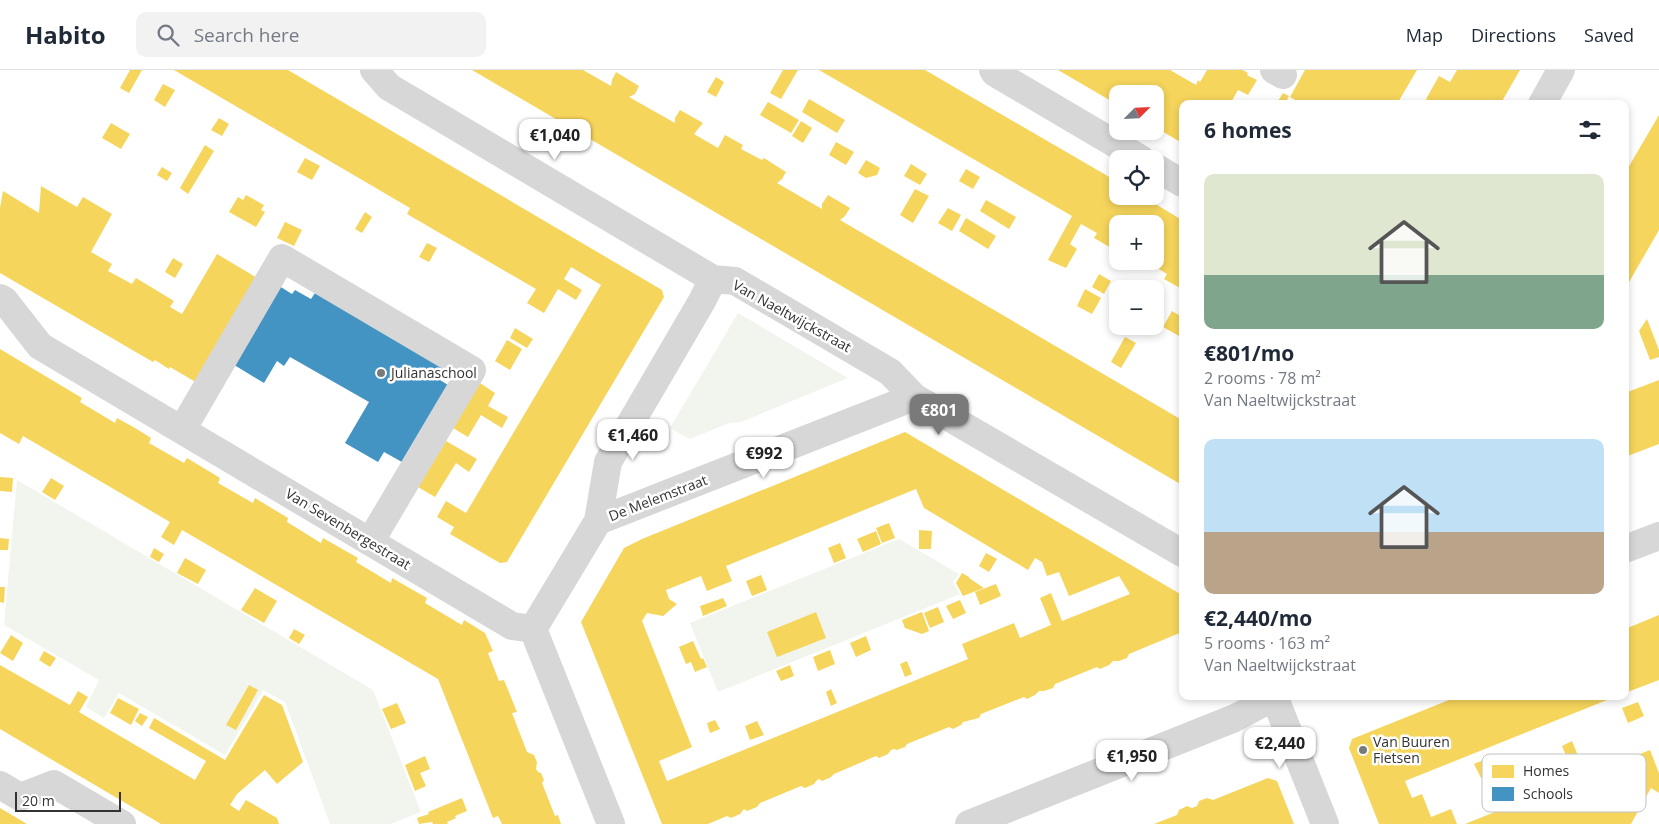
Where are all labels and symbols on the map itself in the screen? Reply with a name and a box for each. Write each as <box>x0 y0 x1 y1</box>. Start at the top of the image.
north arrow <box>1109 85 1164 140</box>
pin: €1,040 <box>514 118 596 161</box>
street label: Van Naeltwijckstraat <box>729 275 855 356</box>
place label: Julianaschool <box>389 363 477 382</box>
marker: Julianaschool <box>375 367 387 379</box>
pin: €801 <box>909 394 969 436</box>
pin: €1,460 <box>592 418 674 461</box>
pin: €992 <box>734 436 794 479</box>
street label: De Melemstraat <box>606 470 710 525</box>
street label: Van Sevenbergestraat <box>282 484 414 574</box>
pin: €2,440 <box>1239 726 1321 769</box>
place label: Van Buuren Fietsen <box>1373 732 1450 767</box>
pin: €1,950 <box>1091 740 1173 782</box>
marker: Van Buuren Fietsen <box>1357 744 1369 756</box>
legend <box>1482 754 1646 812</box>
text: Homes <box>1523 761 1570 780</box>
text: Schools <box>1523 784 1573 803</box>
scale bar <box>15 789 121 812</box>

